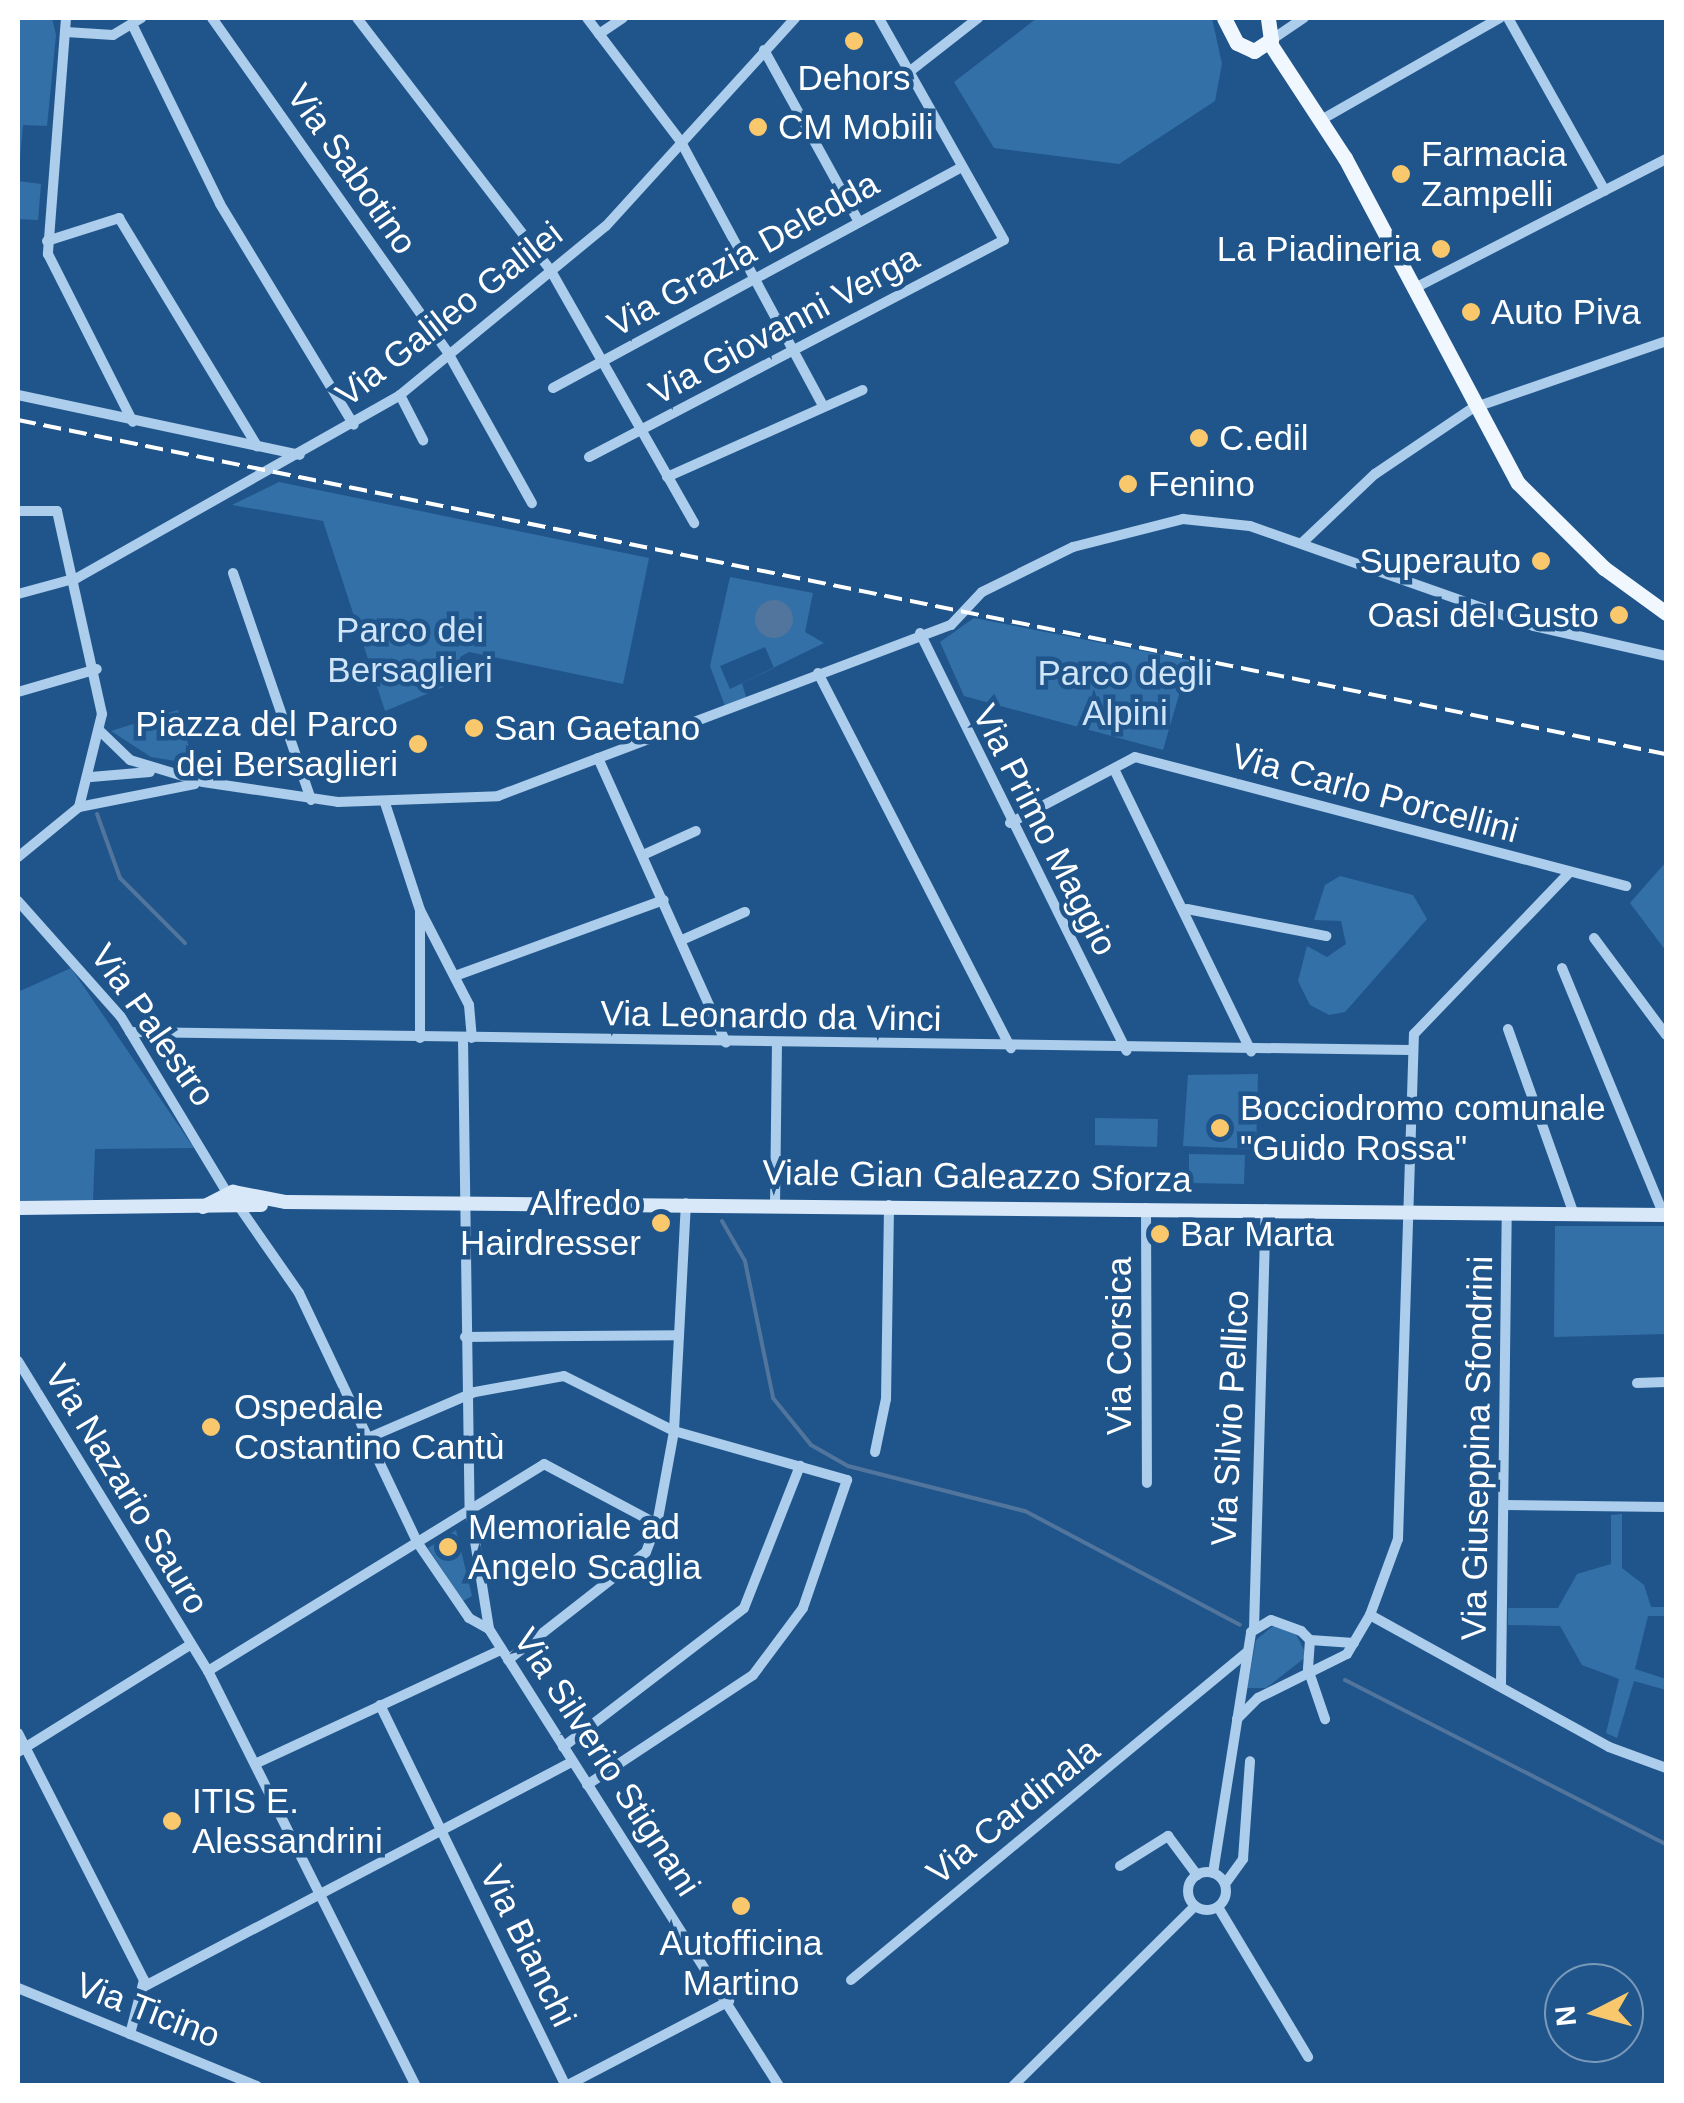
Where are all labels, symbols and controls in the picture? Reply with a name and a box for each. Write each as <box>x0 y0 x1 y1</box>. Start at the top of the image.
marker: Dehors <box>843 30 865 52</box>
place label: Dehors <box>798 57 910 99</box>
street label: Via Sabotino <box>278 76 426 262</box>
place label: CM Mobili <box>778 106 934 148</box>
marker: CM Mobili <box>747 116 769 138</box>
place label: Farmacia Zampelli <box>1421 133 1567 215</box>
street label: Via Grazia Deledda <box>600 162 886 346</box>
marker: Farmacia Zampelli <box>1390 163 1412 185</box>
street label: Via Galileo Galilei <box>327 213 571 415</box>
place label: La Piadineria <box>1217 228 1421 270</box>
street label: Via Giovanni Verga <box>642 236 926 414</box>
marker: La Piadineria <box>1430 238 1452 260</box>
place label: Auto Piva <box>1491 291 1641 333</box>
marker: Auto Piva <box>1460 301 1482 323</box>
place label: C.edil <box>1219 417 1308 459</box>
marker: C.edil <box>1188 427 1210 449</box>
place label: Fenino <box>1148 463 1255 505</box>
marker: Fenino <box>1117 473 1139 495</box>
place label: Superauto <box>1359 540 1521 582</box>
marker: Superauto <box>1530 550 1552 572</box>
place label: Oasi del Gusto <box>1368 594 1599 636</box>
marker: Oasi del Gusto <box>1608 604 1630 626</box>
park label: Parco dei Bersaglieri <box>327 609 493 691</box>
park label: Parco degli Alpini <box>1037 652 1213 734</box>
street label: Via Primo Maggio <box>964 698 1126 962</box>
place label: Piazza del Parco dei Bersaglieri <box>135 703 398 785</box>
place label: San Gaetano <box>494 707 700 749</box>
marker: San Gaetano <box>463 717 485 739</box>
marker: Piazza del Parco dei Bersaglieri <box>407 733 429 755</box>
street label: Via Carlo Porcellini <box>1227 735 1523 851</box>
street label: Via Palestro <box>82 936 224 1114</box>
street label: Via Leonardo da Vinci <box>600 992 942 1040</box>
place label: Bocciodromo comunale "Guido Rossa" <box>1240 1087 1606 1169</box>
marker: Bocciodromo comunale "Guido Rossa" <box>1209 1117 1231 1139</box>
street label: Viale Gian Galeazzo Sforza <box>762 1151 1192 1201</box>
place label: Alfredo Hairdresser <box>460 1182 641 1264</box>
marker: Alfredo Hairdresser <box>650 1212 672 1234</box>
place label: Bar Marta <box>1180 1213 1334 1255</box>
marker: Bar Marta <box>1149 1223 1171 1245</box>
street label: Via Giuseppina Sfondrini <box>1453 1255 1501 1641</box>
street label: Via Corsica <box>1098 1257 1140 1435</box>
street label: Via Silvio Pellico <box>1202 1289 1258 1547</box>
street label: Via Nazario Sauro <box>36 1357 218 1621</box>
place label: Ospedale Costantino Cantù <box>234 1386 504 1468</box>
marker: Ospedale Costantino Cantù <box>198 1414 224 1440</box>
place label: Memoriale ad Angelo Scaglia <box>468 1506 701 1588</box>
marker: Memoriale ad Angelo Scaglia <box>437 1536 459 1558</box>
street label: Via Silverio Stignani <box>505 1620 709 1904</box>
street label: Via Cardinala <box>918 1729 1108 1893</box>
place label: ITIS E. Alessandrini <box>192 1780 383 1862</box>
marker: ITIS E. Alessandrini <box>161 1810 183 1832</box>
street label: Via Bianchi <box>471 1858 585 2034</box>
marker: Autofficina Martino <box>730 1895 752 1917</box>
place label: Autofficina Martino <box>660 1922 822 2004</box>
street label: Via Ticino <box>70 1963 226 2057</box>
north arrow <box>1544 1963 1644 2063</box>
text: N <box>1549 2004 1582 2028</box>

